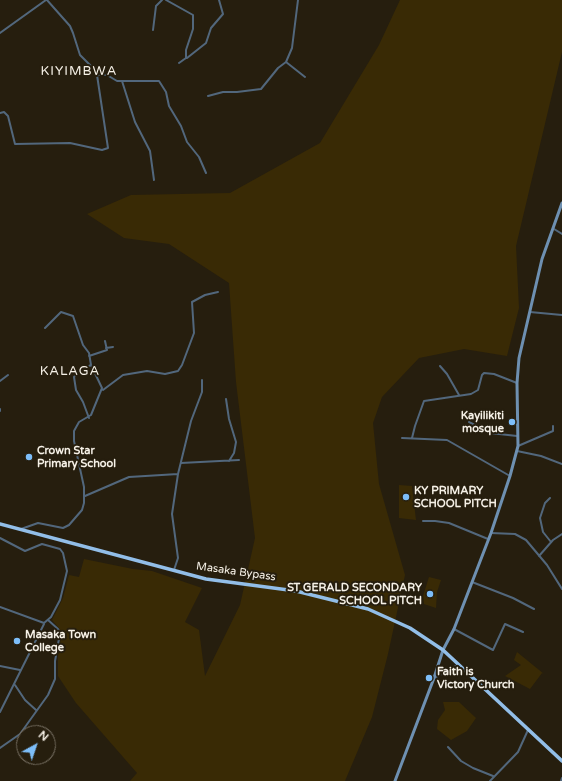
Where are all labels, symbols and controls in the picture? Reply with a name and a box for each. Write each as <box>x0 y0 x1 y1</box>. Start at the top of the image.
district label: KIYIMBWA <box>41 64 117 80</box>
district label: KALAGA <box>40 364 100 380</box>
place label: Kayilikiti mosque <box>461 409 504 435</box>
marker: Kayilikiti mosque <box>507 417 517 427</box>
place label: Crown Star Primary School <box>37 444 116 470</box>
marker: Crown Star Primary School <box>24 452 34 462</box>
place label: KY PRIMARY SCHOOL PITCH <box>414 484 497 510</box>
marker: KY PRIMARY SCHOOL PITCH <box>401 492 411 502</box>
street label: Masaka Bypass <box>195 560 277 584</box>
place label: ST GERALD SECONDARY SCHOOL PITCH <box>287 581 422 607</box>
marker: ST GERALD SECONDARY SCHOOL PITCH <box>425 589 435 599</box>
place label: Masaka Town College <box>25 628 96 654</box>
marker: Masaka Town College <box>12 636 22 646</box>
place label: Faith is Victory Church <box>437 665 515 691</box>
marker: Faith is Victory Church <box>424 673 434 683</box>
north arrow <box>16 725 56 765</box>
text: N <box>36 728 51 744</box>

